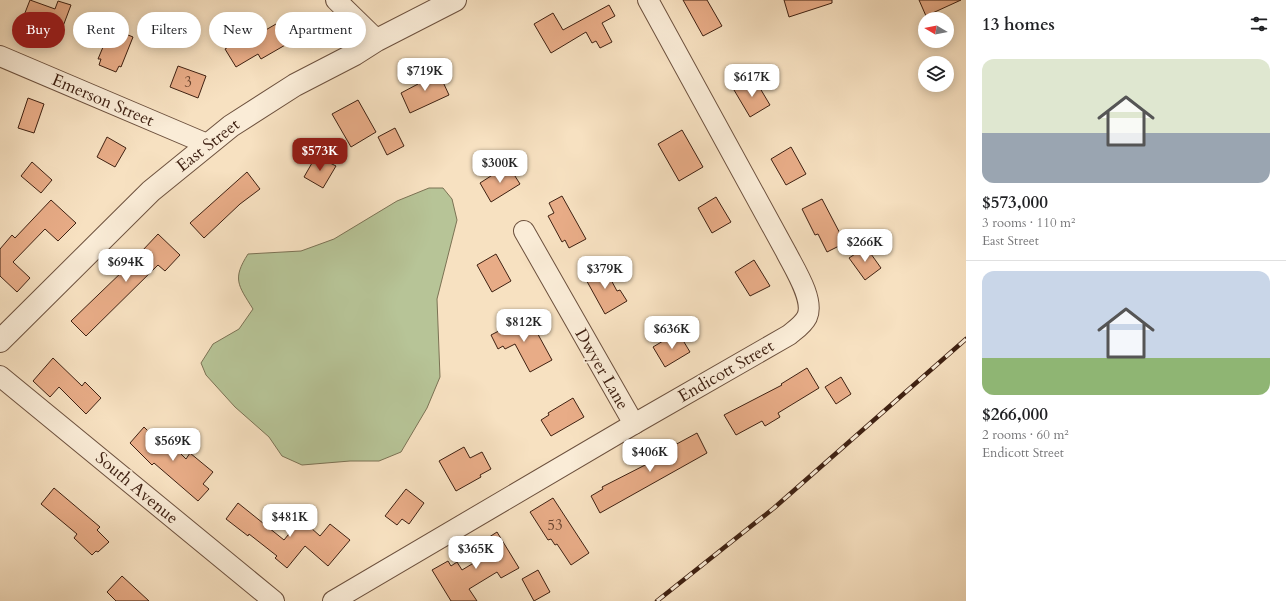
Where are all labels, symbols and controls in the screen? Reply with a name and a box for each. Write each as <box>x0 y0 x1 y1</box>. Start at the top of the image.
chip: Buy <box>12 12 65 48</box>
chip: Rent <box>73 12 129 48</box>
chip: Filters <box>137 12 201 48</box>
chip: New <box>209 12 267 48</box>
chip: Apartment <box>275 12 366 48</box>
north arrow <box>918 12 954 48</box>
map controls <box>918 12 954 92</box>
text: 13 homes <box>982 13 1055 36</box>
icon: filters <box>1248 13 1270 35</box>
button: layers <box>918 56 954 92</box>
pin: $719K <box>397 58 453 92</box>
text: $719K <box>406 62 444 80</box>
pin: $617K <box>724 64 780 98</box>
street label: Emerson Street <box>48 68 158 132</box>
text: $617K <box>733 68 771 86</box>
house number: 3 <box>184 72 192 92</box>
icon: home <box>1090 85 1162 157</box>
street label: East Street <box>172 113 245 177</box>
pin: $573K <box>292 138 348 172</box>
text: $573K <box>301 142 339 160</box>
pin: $300K <box>472 150 528 184</box>
text: $300K <box>481 154 519 172</box>
text: $573,000 <box>982 191 1048 214</box>
text: 3 rooms · 110 m² <box>982 214 1075 232</box>
pin: $266K <box>837 229 893 263</box>
text: East Street <box>982 232 1039 250</box>
text: $266K <box>846 233 884 251</box>
pin: $694K <box>98 249 154 283</box>
text: $694K <box>107 253 145 271</box>
pin: $379K <box>577 256 633 290</box>
text: $379K <box>586 260 624 278</box>
icon: home <box>1090 297 1162 369</box>
pin: $812K <box>496 309 552 343</box>
text: $812K <box>505 313 543 331</box>
pin: $636K <box>644 316 700 350</box>
text: $636K <box>653 320 691 338</box>
street label: Dwyer Lane <box>570 324 634 414</box>
street label: Endicott Street <box>674 334 779 408</box>
text: $266,000 <box>982 403 1048 426</box>
text: 2 rooms · 60 m² <box>982 426 1069 444</box>
pin: $569K <box>145 428 201 462</box>
text: $569K <box>154 432 192 450</box>
pin: $406K <box>622 439 678 473</box>
text: $406K <box>631 443 669 461</box>
text: Endicott Street <box>982 444 1064 462</box>
street label: South Avenue <box>91 447 183 529</box>
pin: $481K <box>262 504 318 538</box>
text: $481K <box>271 508 309 526</box>
house number: 53 <box>547 515 563 535</box>
pin: $365K <box>448 536 504 570</box>
text: $365K <box>457 540 495 558</box>

